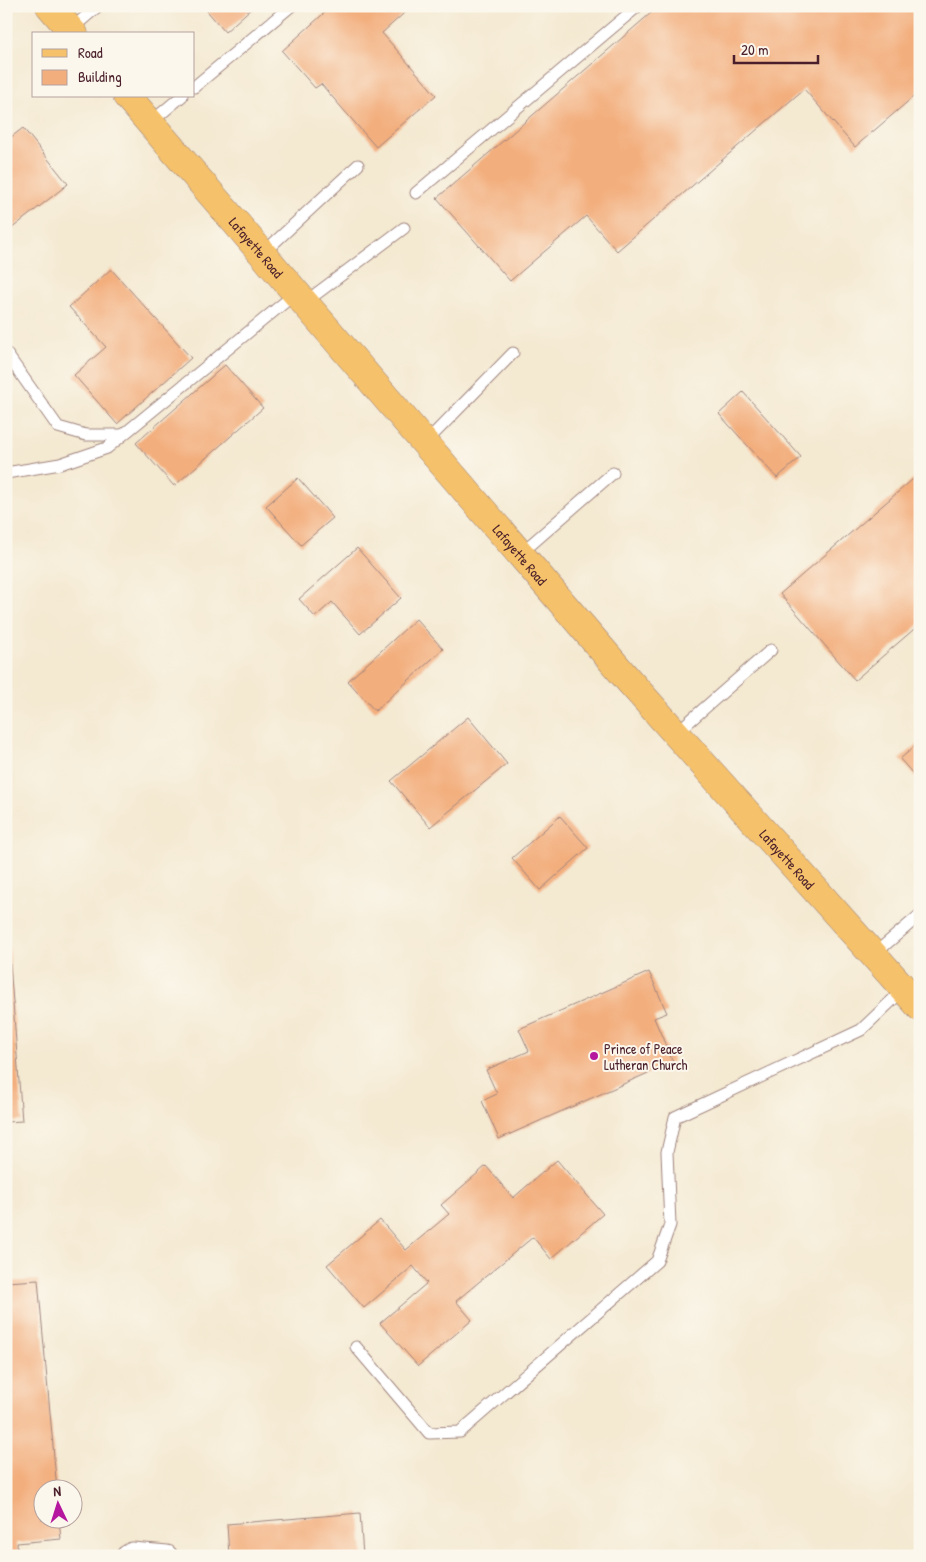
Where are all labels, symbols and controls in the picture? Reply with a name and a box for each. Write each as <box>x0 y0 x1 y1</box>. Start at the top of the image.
legend <box>32 32 195 98</box>
scale bar <box>734 32 817 64</box>
text: 20 m <box>741 39 768 60</box>
text: Road <box>78 42 103 63</box>
text: Building <box>78 66 122 87</box>
street label: Lafayette Road <box>225 213 288 282</box>
street label: Lafayette Road <box>489 520 552 589</box>
street label: Lafayette Road <box>756 825 820 893</box>
place label: Prince of Peace Lutheran Church <box>604 1039 687 1074</box>
marker: Prince of Peace Lutheran Church <box>588 1050 600 1062</box>
north arrow <box>32 1480 82 1530</box>
text: N <box>53 1481 62 1500</box>

